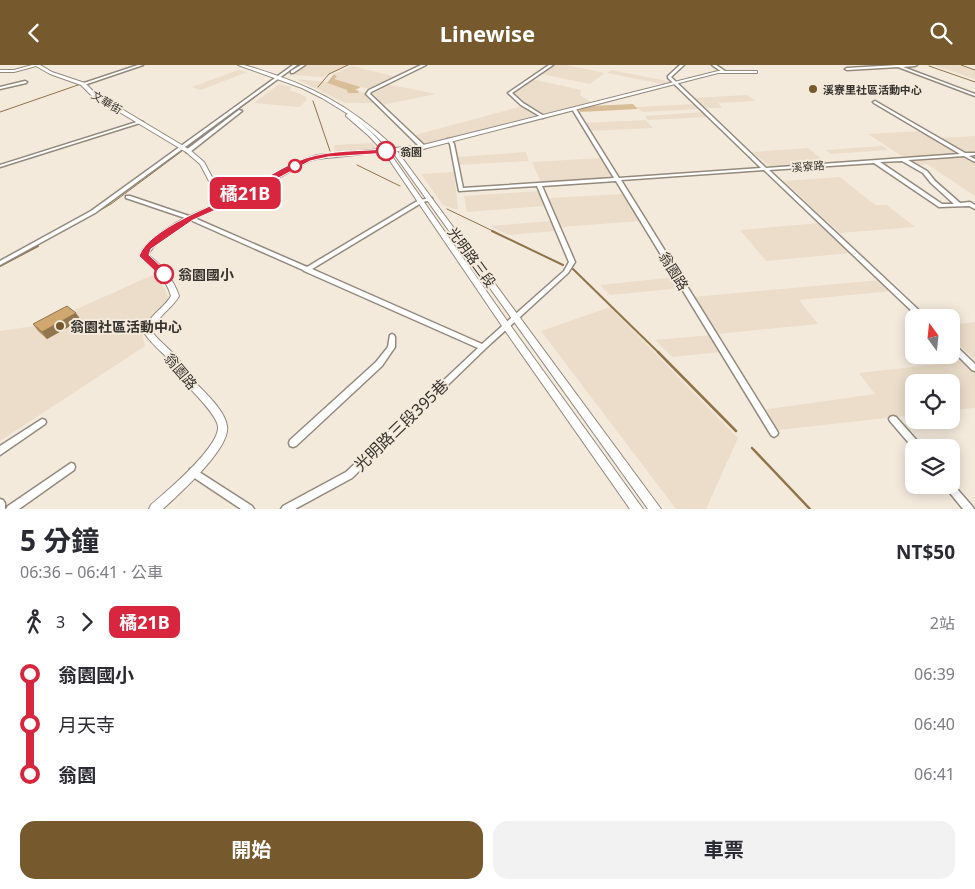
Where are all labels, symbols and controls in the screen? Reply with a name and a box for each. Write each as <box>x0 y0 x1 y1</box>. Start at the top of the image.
text: Linewise <box>440 18 535 48</box>
icon: back <box>20 19 48 47</box>
icon: search <box>927 19 955 47</box>
place label: 溪寮里社區活動中心 <box>823 82 922 97</box>
marker: 溪寮里社區活動中心 <box>807 83 819 95</box>
street label: 文華街 <box>89 87 125 117</box>
marker: 翁園 <box>376 141 396 161</box>
place label: 翁園 <box>400 144 422 159</box>
street label: 溪寮路 <box>791 157 825 175</box>
unlabelled marker <box>288 159 302 173</box>
line badge: 橘21B <box>210 177 280 209</box>
text: 橘21B <box>220 181 270 205</box>
street label: 光明路三段 <box>444 223 500 291</box>
street label: 翁園路 <box>655 248 693 294</box>
marker: 翁園國小 <box>154 264 174 284</box>
place label: 翁園國小 <box>178 265 234 284</box>
north arrow <box>905 309 960 364</box>
map controls <box>905 309 960 494</box>
place label: 翁園社區活動中心 <box>70 317 182 336</box>
marker: 翁園社區活動中心 <box>54 320 66 332</box>
street label: 翁園路 <box>160 349 202 393</box>
street label: 光明路三段395巷 <box>349 374 453 476</box>
button: locate <box>905 374 960 429</box>
button: layers <box>905 439 960 494</box>
text: 5 分鐘 <box>20 521 99 559</box>
text: NT$50 <box>896 539 955 565</box>
text: 06:36 – 06:41 · 公車 <box>20 561 163 583</box>
icon: walk <box>20 608 48 636</box>
icon: forward <box>73 608 101 636</box>
text: 橘21B <box>119 610 170 634</box>
text: 3 <box>56 611 65 633</box>
text: 2站 <box>930 612 955 634</box>
text: 翁園國小 <box>58 662 134 688</box>
text: 06:39 <box>914 663 955 685</box>
text: 月天寺 <box>58 712 115 738</box>
text: 06:40 <box>914 713 955 735</box>
text: 翁園 <box>58 762 96 788</box>
text: 06:41 <box>914 763 955 785</box>
button: 開始 <box>20 821 483 879</box>
button: 車票 <box>493 821 955 879</box>

